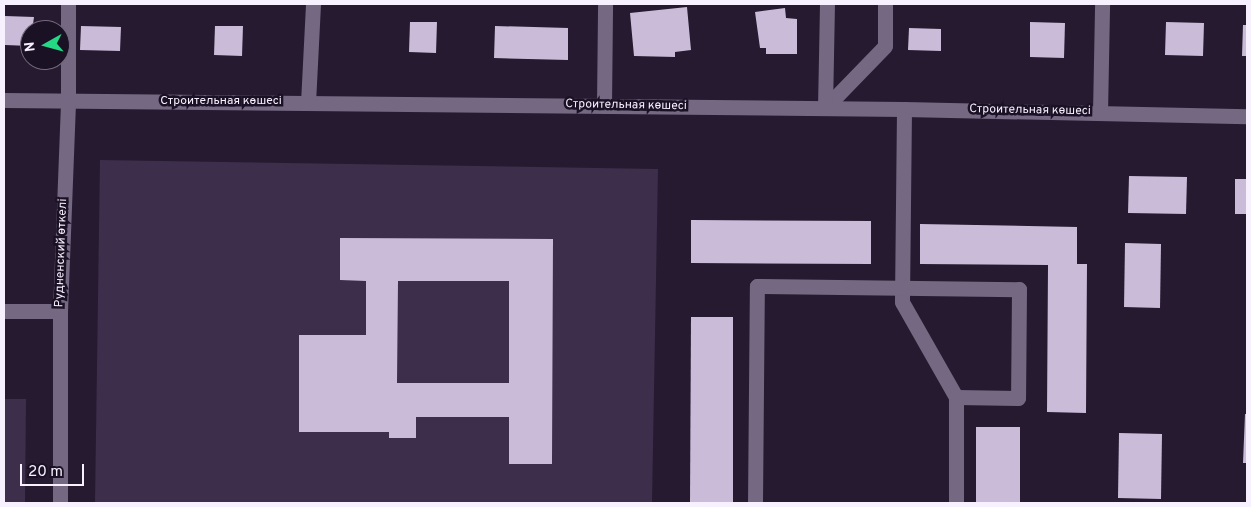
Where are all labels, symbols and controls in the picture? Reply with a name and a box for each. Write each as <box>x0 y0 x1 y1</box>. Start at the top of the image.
north arrow <box>20 20 70 70</box>
text: N <box>22 41 40 53</box>
street label: Строительная көшесі <box>160 95 282 109</box>
street label: Строительная көшесі <box>565 98 687 114</box>
street label: Строительная көшесі <box>969 103 1091 119</box>
street label: Рудненский өткелі <box>53 198 71 308</box>
scale bar <box>22 454 86 486</box>
text: 20 m <box>28 463 63 482</box>

